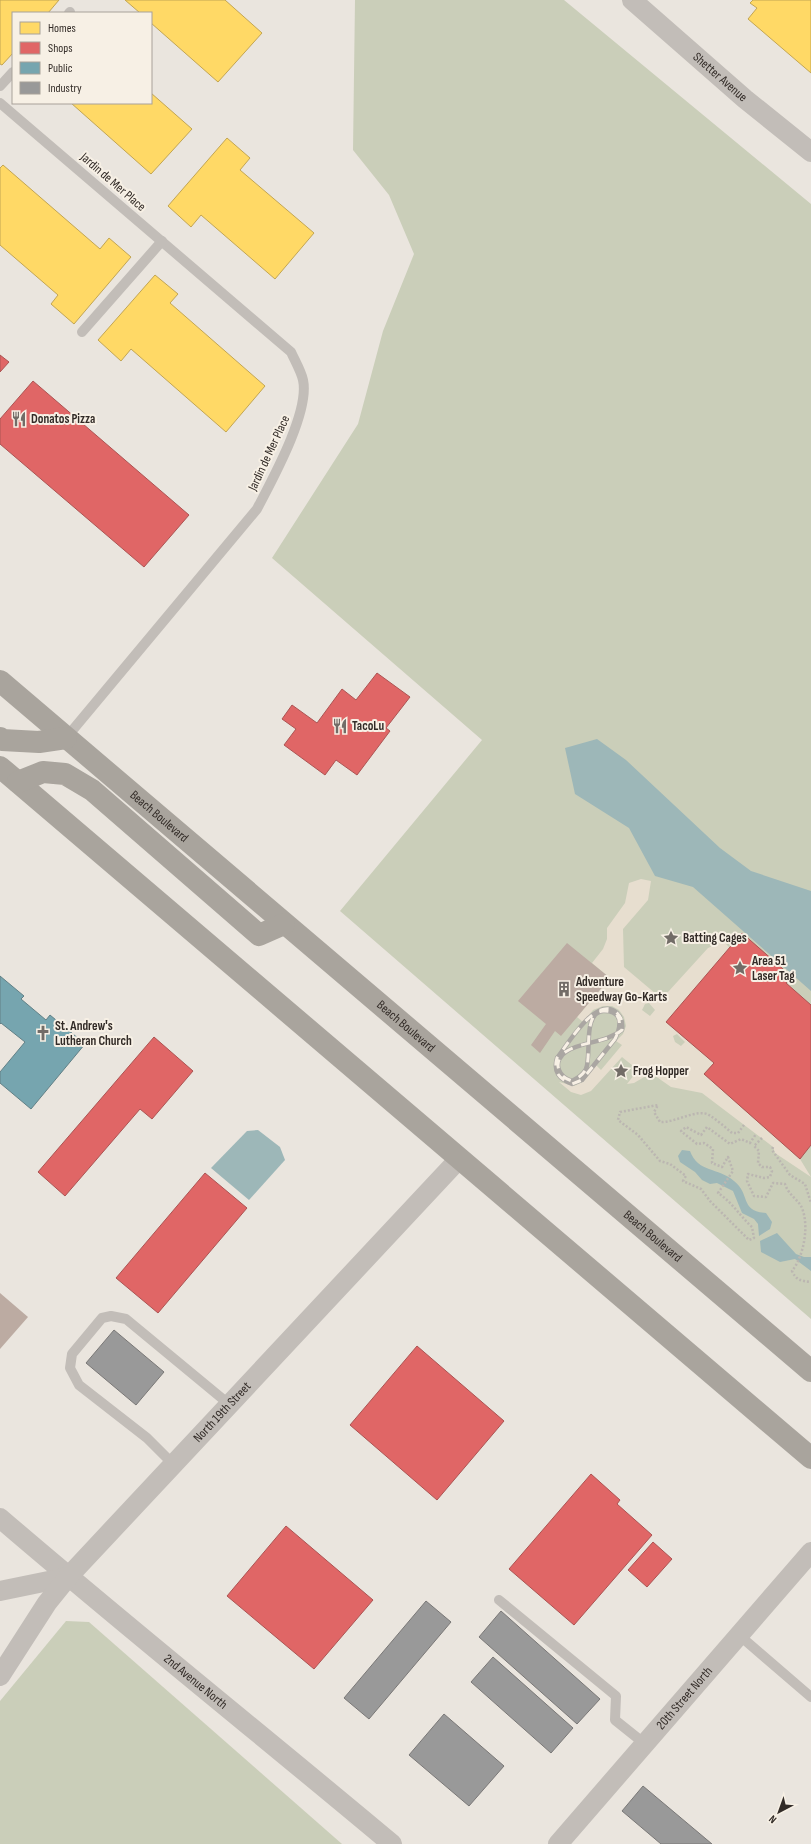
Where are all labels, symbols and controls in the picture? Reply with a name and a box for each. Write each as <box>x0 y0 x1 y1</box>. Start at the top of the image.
legend <box>12 12 152 104</box>
text: Homes <box>48 21 76 36</box>
text: Shops <box>48 41 73 56</box>
street label: Shetter Avenue <box>690 49 750 105</box>
text: Public <box>48 61 73 76</box>
text: Industry <box>48 81 82 96</box>
street label: Jardin de Mer Place <box>76 149 149 215</box>
restaurant icon: Donatos Pizza <box>10 410 28 428</box>
place label: Donatos Pizza <box>31 411 95 427</box>
street label: Jardin de Mer Place <box>244 413 293 494</box>
restaurant icon: TacoLu <box>331 717 349 735</box>
place label: TacoLu <box>352 718 384 734</box>
street label: Beach Boulevard <box>127 787 192 846</box>
place icon: Batting Cages <box>662 929 680 947</box>
place label: Batting Cages <box>683 930 747 946</box>
place label: Area 51 Laser Tag <box>751 953 795 984</box>
place icon: Area 51 Laser Tag <box>731 959 749 977</box>
place label: Adventure Speedway Go-Karts <box>575 974 667 1005</box>
building icon: Adventure Speedway Go-Karts <box>555 980 573 998</box>
street label: Beach Boulevard <box>373 997 439 1056</box>
place label: St. Andrew's Lutheran Church <box>55 1018 132 1049</box>
church icon: St. Andrew's Lutheran Church <box>34 1024 52 1042</box>
place icon: Frog Hopper <box>612 1062 630 1080</box>
place label: Frog Hopper <box>633 1063 689 1079</box>
street label: Beach Boulevard <box>620 1207 685 1266</box>
street label: North 19th Street <box>190 1378 254 1446</box>
street label: 2nd Avenue North <box>160 1651 231 1713</box>
street label: 20th Street North <box>653 1663 716 1733</box>
north arrow <box>759 1792 799 1832</box>
text: N <box>766 1812 779 1826</box>

